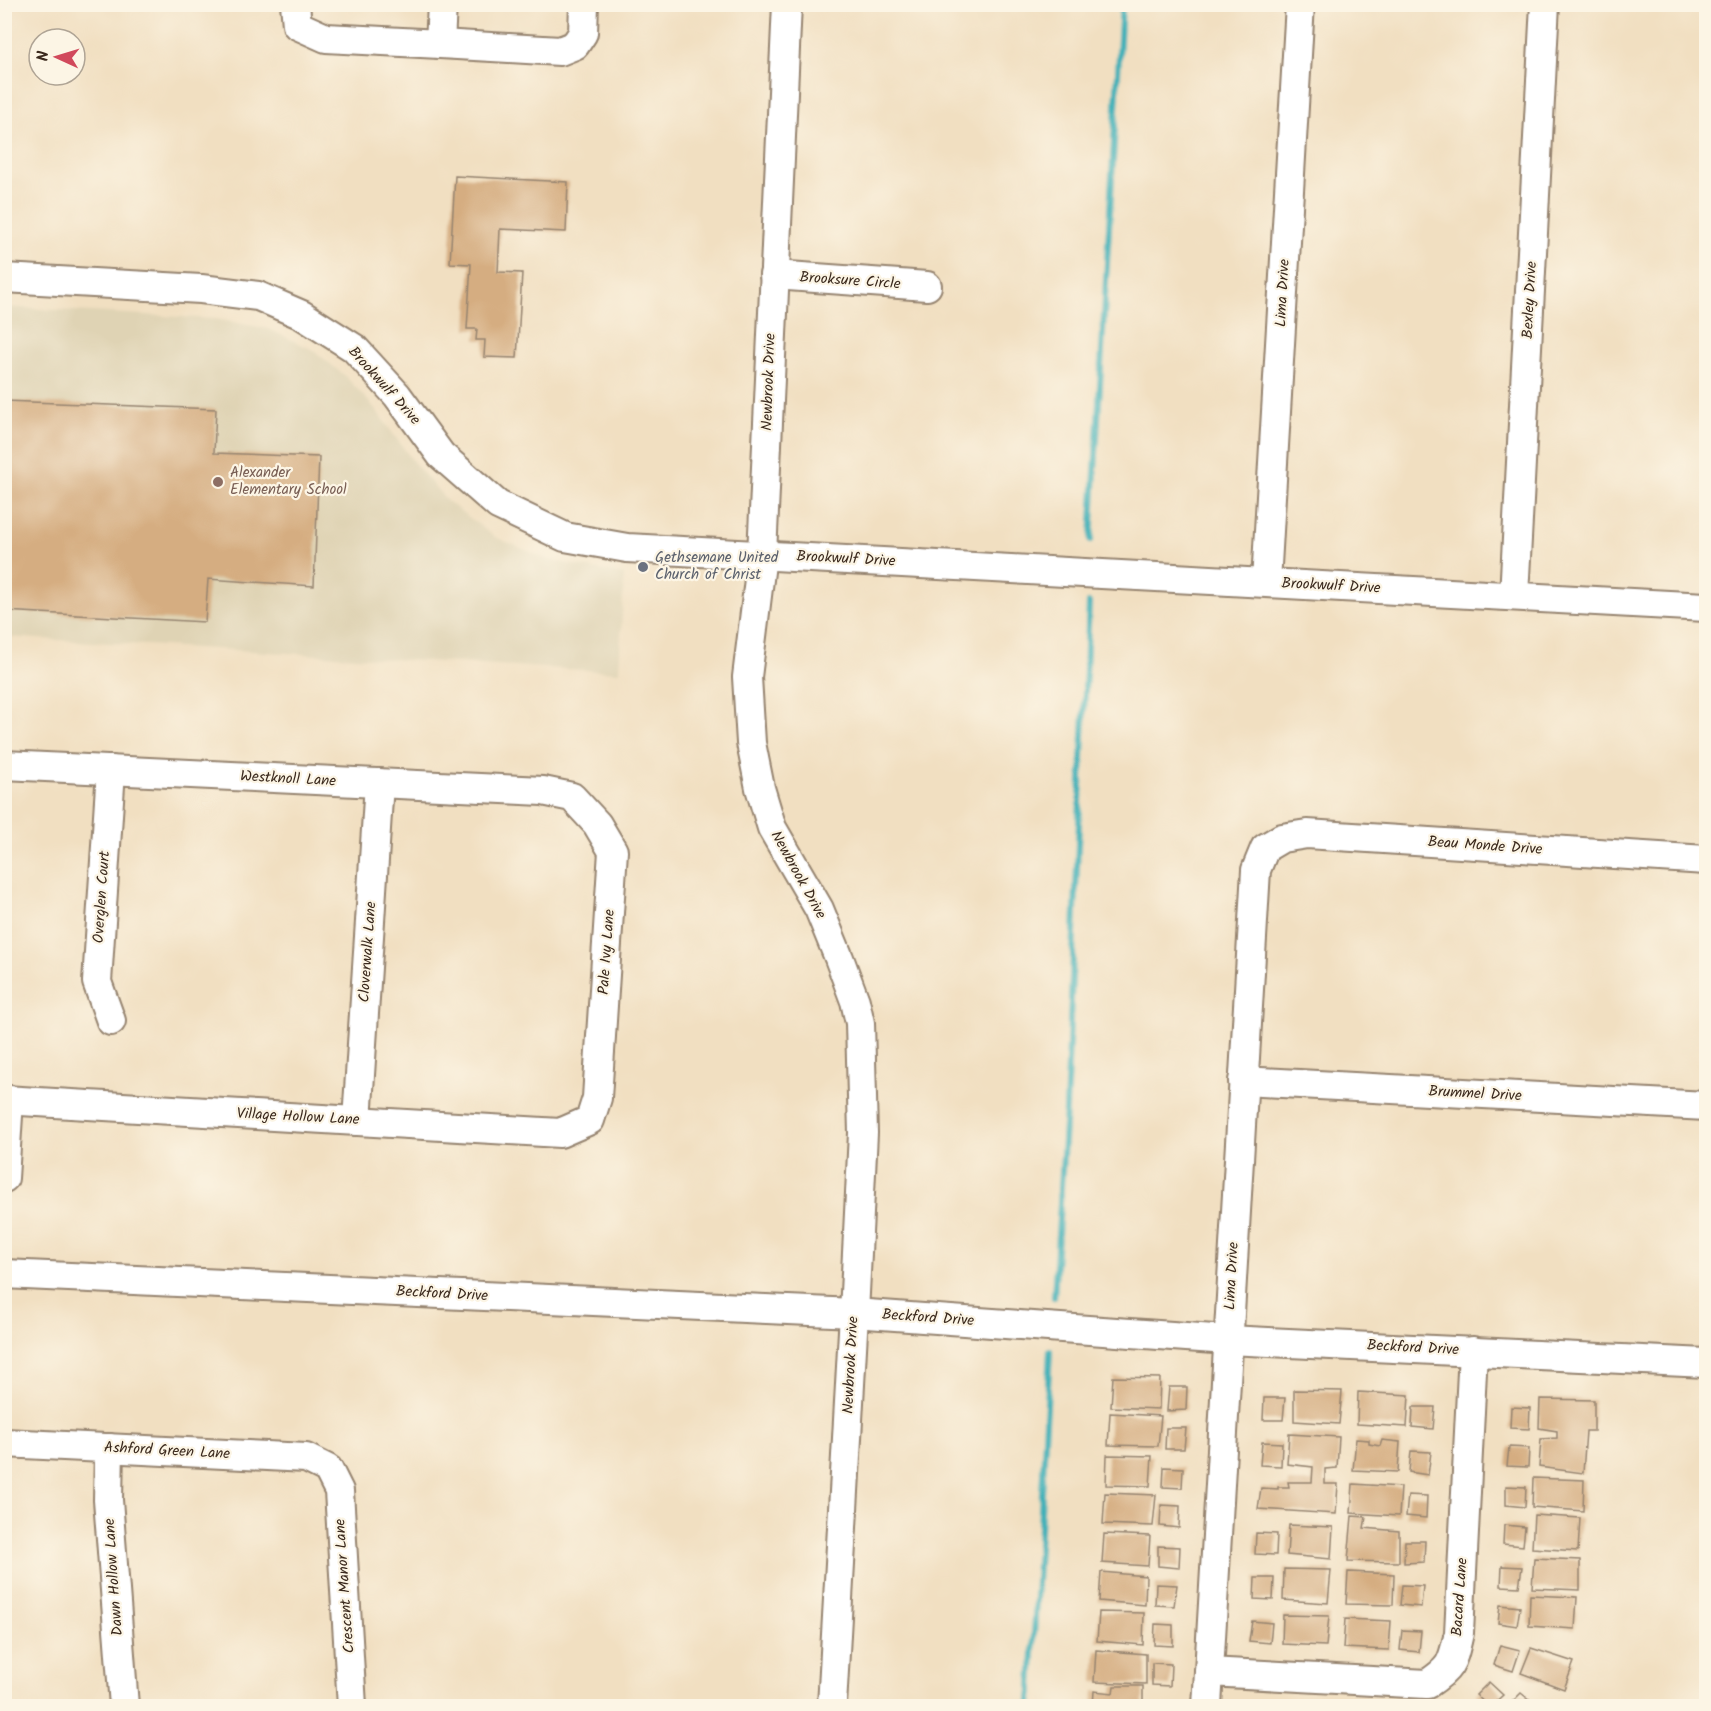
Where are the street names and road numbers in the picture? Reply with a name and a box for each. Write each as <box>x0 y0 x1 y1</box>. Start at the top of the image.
street label: Lima Drive <box>1269 258 1297 328</box>
street label: Bexley Drive <box>1516 260 1544 339</box>
street label: Brooksure Circle <box>799 266 902 297</box>
street label: Newbrook Drive <box>755 332 783 431</box>
street label: Brookwulf Drive <box>342 341 426 431</box>
street label: Brookwulf Drive <box>796 544 896 574</box>
street label: Brookwulf Drive <box>1281 571 1381 601</box>
street label: Westknoll Lane <box>240 765 337 794</box>
street label: Newbrook Drive <box>764 826 832 924</box>
street label: Beau Monde Drive <box>1427 830 1543 862</box>
street label: Overglen Court <box>87 850 117 944</box>
street label: Cloverwalk Lane <box>352 900 384 1003</box>
street label: Pale Ivy Lane <box>592 908 622 996</box>
street label: Brummel Drive <box>1428 1080 1522 1108</box>
street label: Village Hollow Lane <box>236 1102 360 1132</box>
street label: Lima Drive <box>1218 1241 1246 1311</box>
street label: Beckford Drive <box>395 1280 489 1308</box>
street label: Beckford Drive <box>881 1303 975 1333</box>
street label: Newbrook Drive <box>836 1315 866 1414</box>
street label: Beckford Drive <box>1366 1334 1460 1362</box>
street label: Ashford Green Lane <box>103 1436 231 1466</box>
street label: Dawn Hollow Lane <box>98 1517 130 1637</box>
street label: Crescent Manor Lane <box>328 1518 362 1654</box>
street label: Bacard Lane <box>1445 1557 1475 1637</box>

